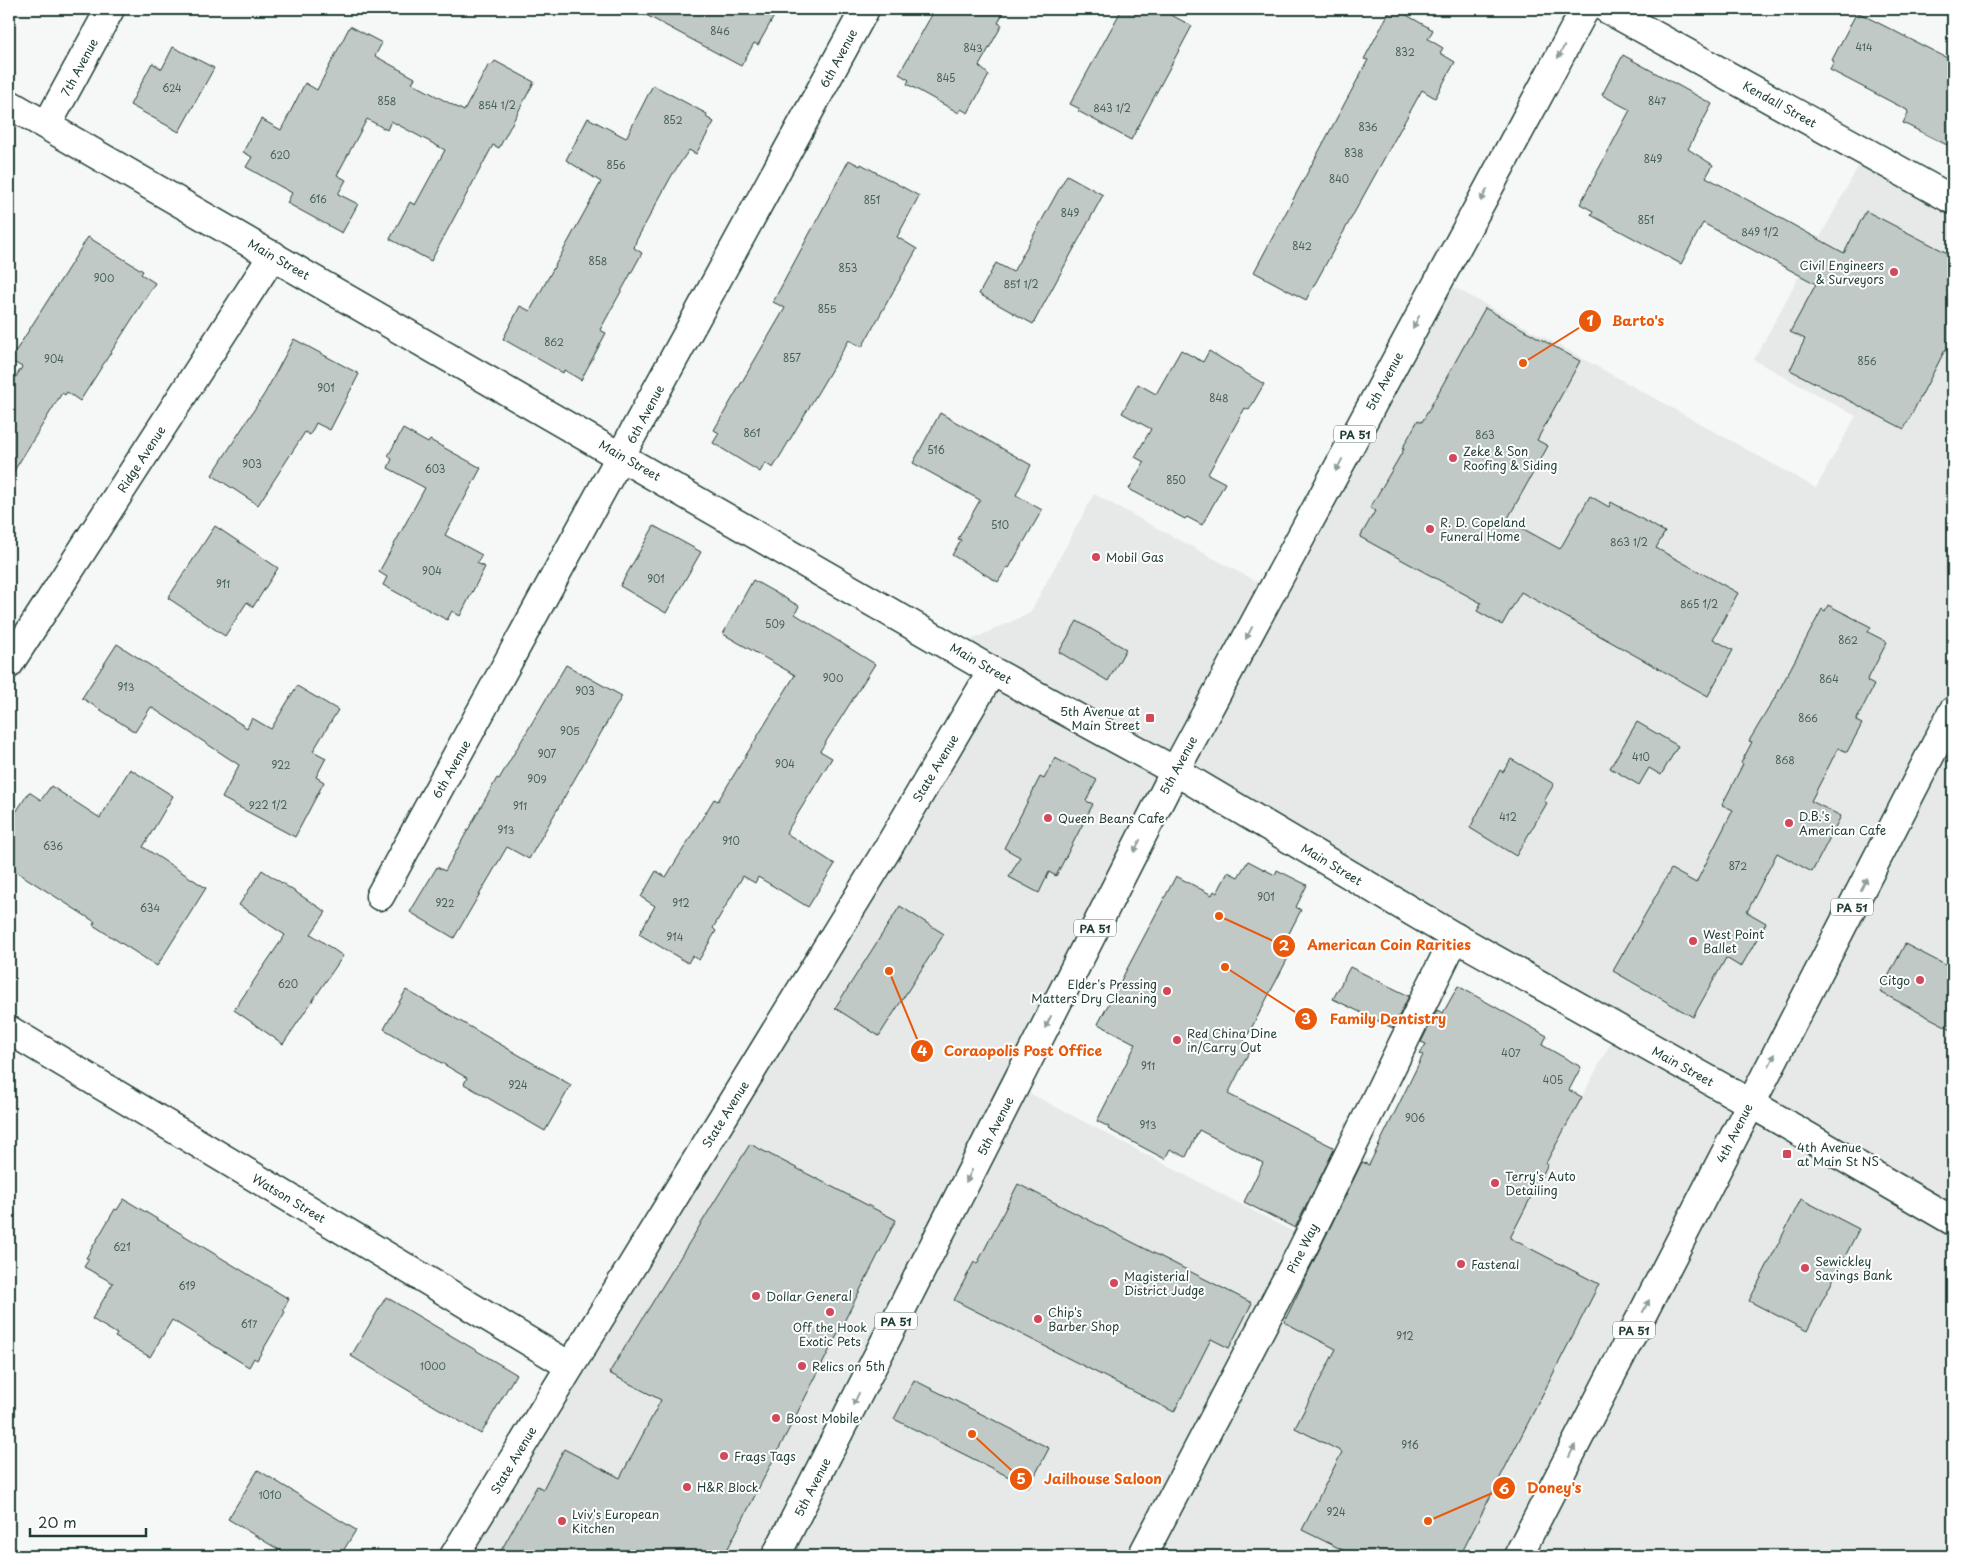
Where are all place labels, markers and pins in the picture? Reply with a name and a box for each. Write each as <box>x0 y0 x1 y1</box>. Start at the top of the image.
place label: Civil Engineers & Surveyors <box>1799 256 1885 288</box>
marker: Civil Engineers & Surveyors <box>1888 266 1900 278</box>
callout: Barto's <box>1577 306 1675 335</box>
place label: Zeke & Son Roofing & Siding <box>1463 442 1557 474</box>
marker: Zeke & Son Roofing & Siding <box>1447 452 1459 464</box>
place label: R. D. Copeland Funeral Home <box>1440 513 1526 545</box>
marker: R. D. Copeland Funeral Home <box>1424 523 1436 535</box>
place label: Mobil Gas <box>1106 548 1164 566</box>
marker: Mobil Gas <box>1090 551 1102 563</box>
place label: 5th Avenue at Main Street <box>1060 702 1140 734</box>
marker: 5th Avenue at Main Street <box>1144 712 1156 724</box>
place label: D.B.'s American Cafe <box>1799 807 1886 839</box>
place label: Queen Beans Cafe <box>1058 809 1165 827</box>
marker: Queen Beans Cafe <box>1042 812 1054 824</box>
marker: D.B.'s American Cafe <box>1783 817 1795 829</box>
place label: West Point Ballet <box>1703 925 1764 957</box>
callout: American Coin Rarities <box>1272 931 1481 960</box>
marker: West Point Ballet <box>1687 935 1699 947</box>
place label: Citgo <box>1879 971 1910 989</box>
marker: Citgo <box>1914 974 1926 986</box>
place label: Elder's Pressing Matters Dry Cleaning <box>1031 975 1157 1007</box>
marker: Elder's Pressing Matters Dry Cleaning <box>1161 985 1173 997</box>
callout: Family Dentistry <box>1294 1005 1457 1034</box>
place label: Red China Dine in/Carry Out <box>1187 1024 1277 1056</box>
marker: Red China Dine in/Carry Out <box>1171 1034 1183 1046</box>
callout: Coraopolis Post Office <box>909 1036 1113 1065</box>
place label: 4th Avenue at Main St NS <box>1797 1138 1879 1170</box>
marker: 4th Avenue at Main St NS <box>1781 1148 1793 1160</box>
place label: Terry's Auto Detailing <box>1505 1167 1576 1199</box>
marker: Terry's Auto Detailing <box>1489 1177 1501 1189</box>
place label: Sewickley Savings Bank <box>1815 1252 1893 1284</box>
place label: Fastenal <box>1471 1255 1519 1273</box>
marker: Fastenal <box>1455 1258 1467 1270</box>
marker: Sewickley Savings Bank <box>1799 1262 1811 1274</box>
place label: Magisterial District Judge <box>1124 1267 1204 1299</box>
marker: Magisterial District Judge <box>1108 1277 1120 1289</box>
place label: Dollar General <box>766 1287 852 1305</box>
marker: Dollar General <box>750 1290 762 1302</box>
place label: Chip's Barber Shop <box>1048 1303 1119 1335</box>
marker: Off the Hook Exotic Pets <box>824 1306 836 1318</box>
marker: Chip's Barber Shop <box>1032 1313 1044 1325</box>
place label: Off the Hook Exotic Pets <box>793 1318 867 1350</box>
place label: Relics on 5th <box>812 1357 885 1375</box>
marker: Relics on 5th <box>796 1360 808 1372</box>
place label: Boost Mobile <box>786 1409 860 1427</box>
marker: Boost Mobile <box>770 1412 782 1424</box>
place label: Frags Tags <box>734 1447 796 1465</box>
marker: Frags Tags <box>718 1450 730 1462</box>
callout: Jailhouse Saloon <box>1009 1464 1172 1493</box>
callout: Doney's <box>1492 1474 1591 1503</box>
place label: H&R Block <box>697 1478 759 1496</box>
marker: H&R Block <box>681 1481 693 1493</box>
place label: Lviv's European Kitchen <box>572 1505 659 1537</box>
marker: Lviv's European Kitchen <box>556 1515 568 1527</box>

